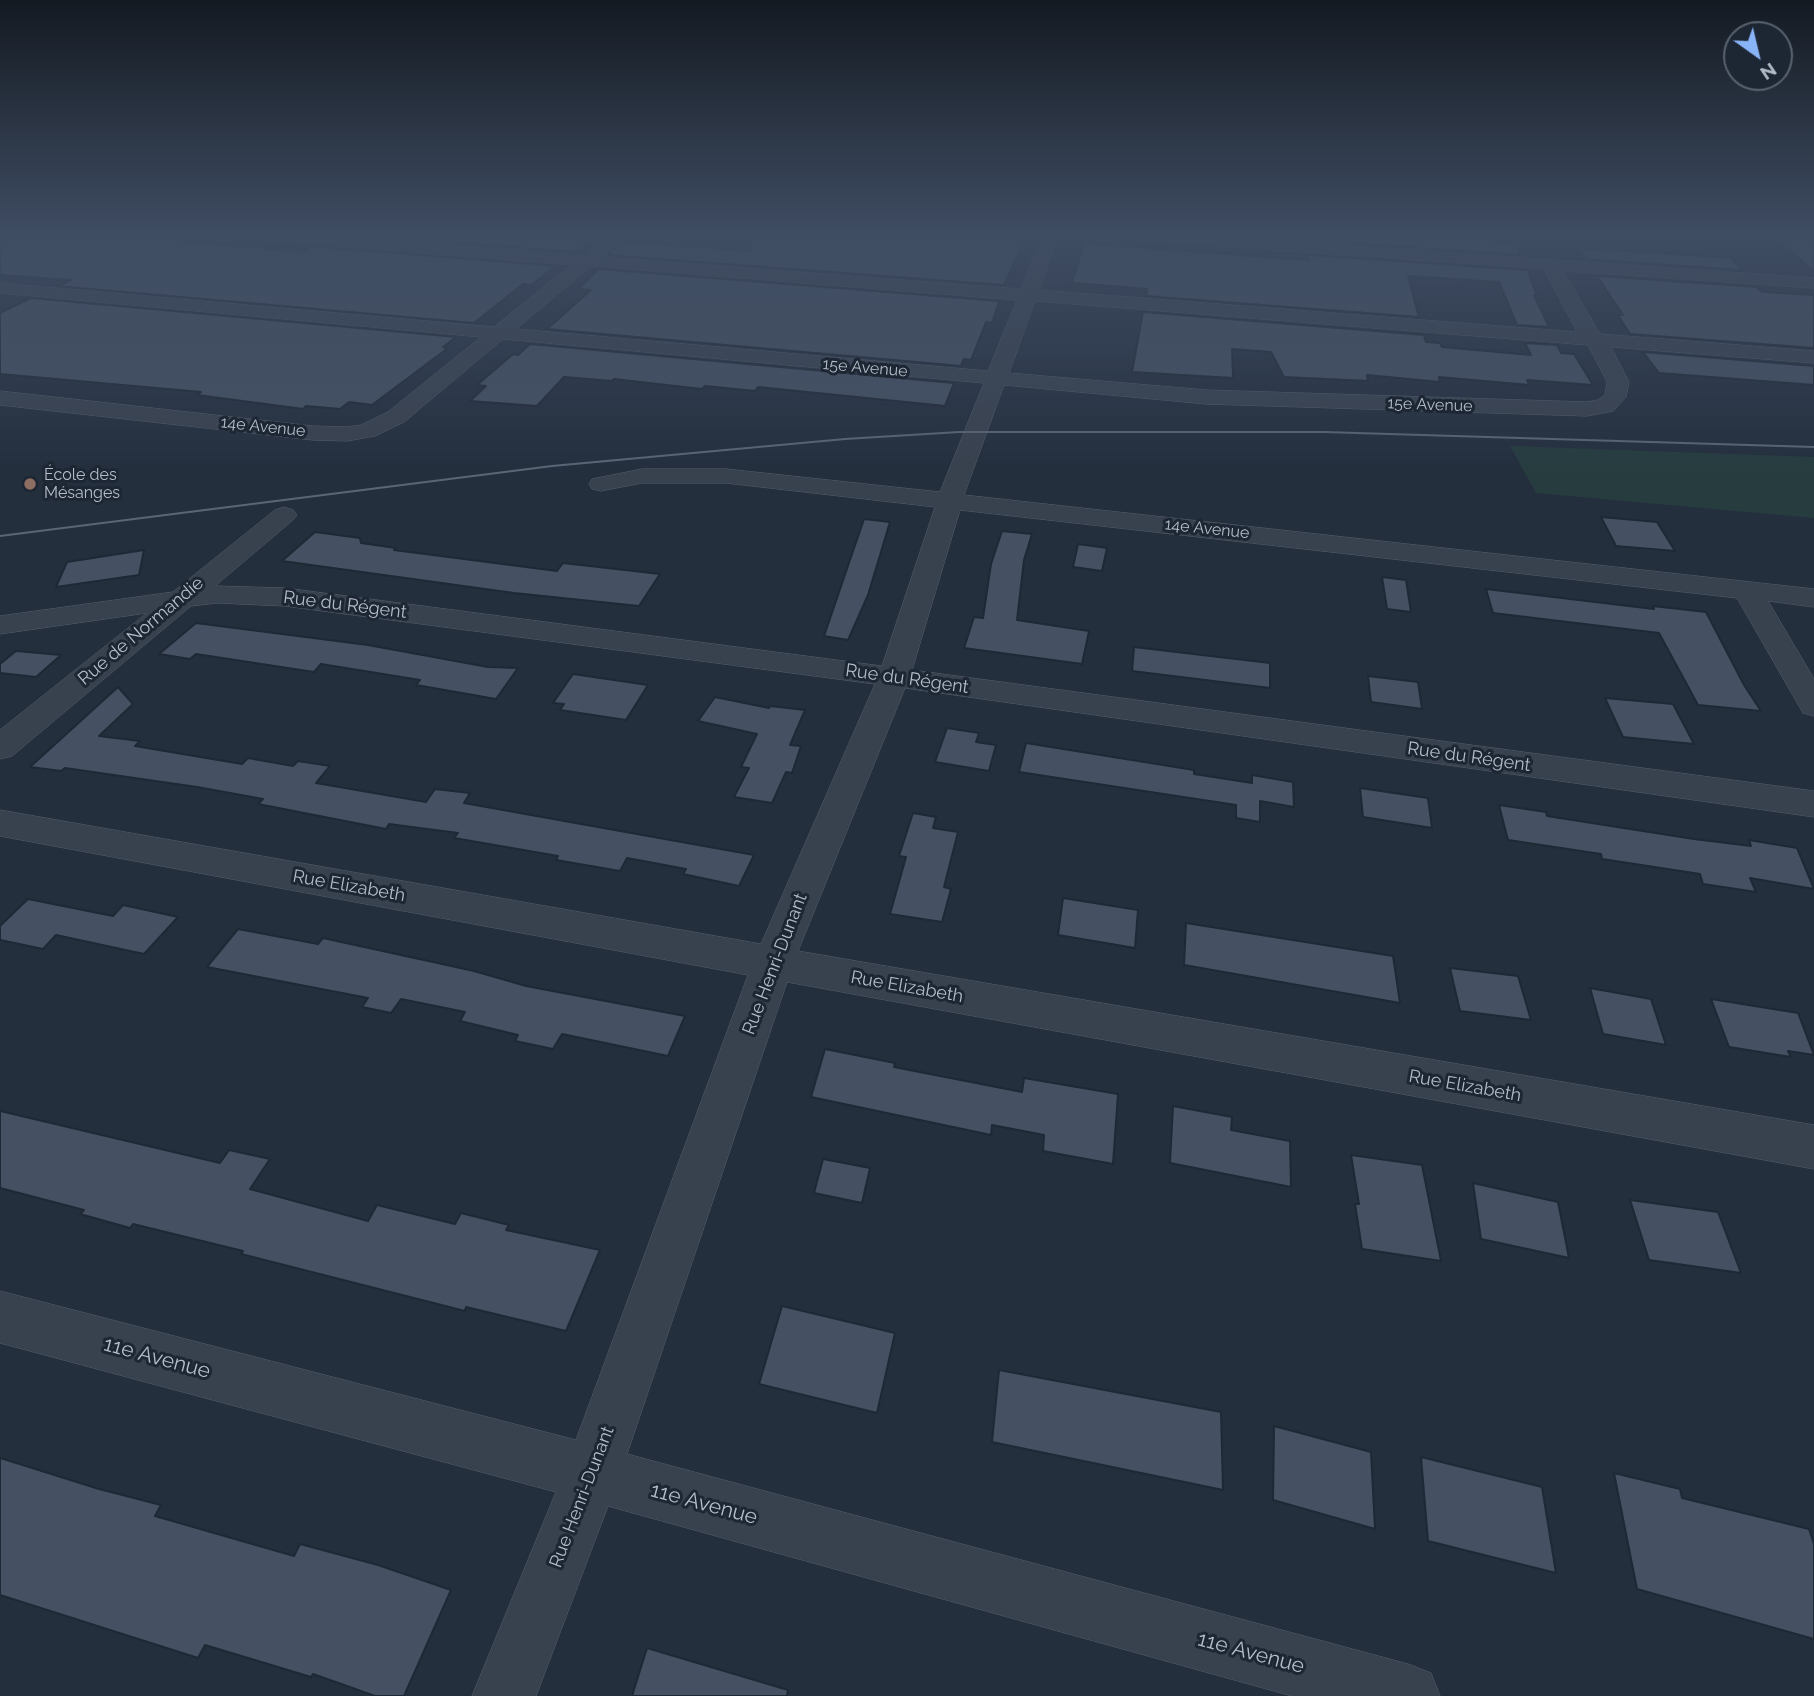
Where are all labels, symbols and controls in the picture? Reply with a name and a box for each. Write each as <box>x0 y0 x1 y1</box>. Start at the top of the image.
north arrow <box>1723 21 1793 91</box>
text: N <box>1756 59 1781 85</box>
street label: 15e Avenue <box>822 355 908 381</box>
street label: 15e Avenue <box>1387 394 1473 416</box>
street label: 14e Avenue <box>220 413 306 441</box>
place label: École des Mésanges <box>44 465 120 503</box>
marker: École des Mésanges <box>22 476 38 492</box>
street label: 14e Avenue <box>1164 515 1250 543</box>
street label: Rue de Normandie <box>74 572 208 690</box>
street label: Rue du Régent <box>282 587 408 623</box>
street label: Rue du Régent <box>844 660 970 698</box>
street label: Rue du Régent <box>1406 738 1532 776</box>
street label: Rue Elizabeth <box>291 865 407 907</box>
street label: Rue Henri-Dunant <box>738 890 812 1038</box>
street label: Rue Elizabeth <box>849 966 965 1008</box>
street label: Rue Elizabeth <box>1407 1065 1523 1107</box>
street label: 11e Avenue <box>101 1332 213 1384</box>
street label: Rue Henri-Dunant <box>545 1423 619 1571</box>
street label: 11e Avenue <box>648 1478 760 1530</box>
street label: 11e Avenue <box>1195 1627 1307 1679</box>

